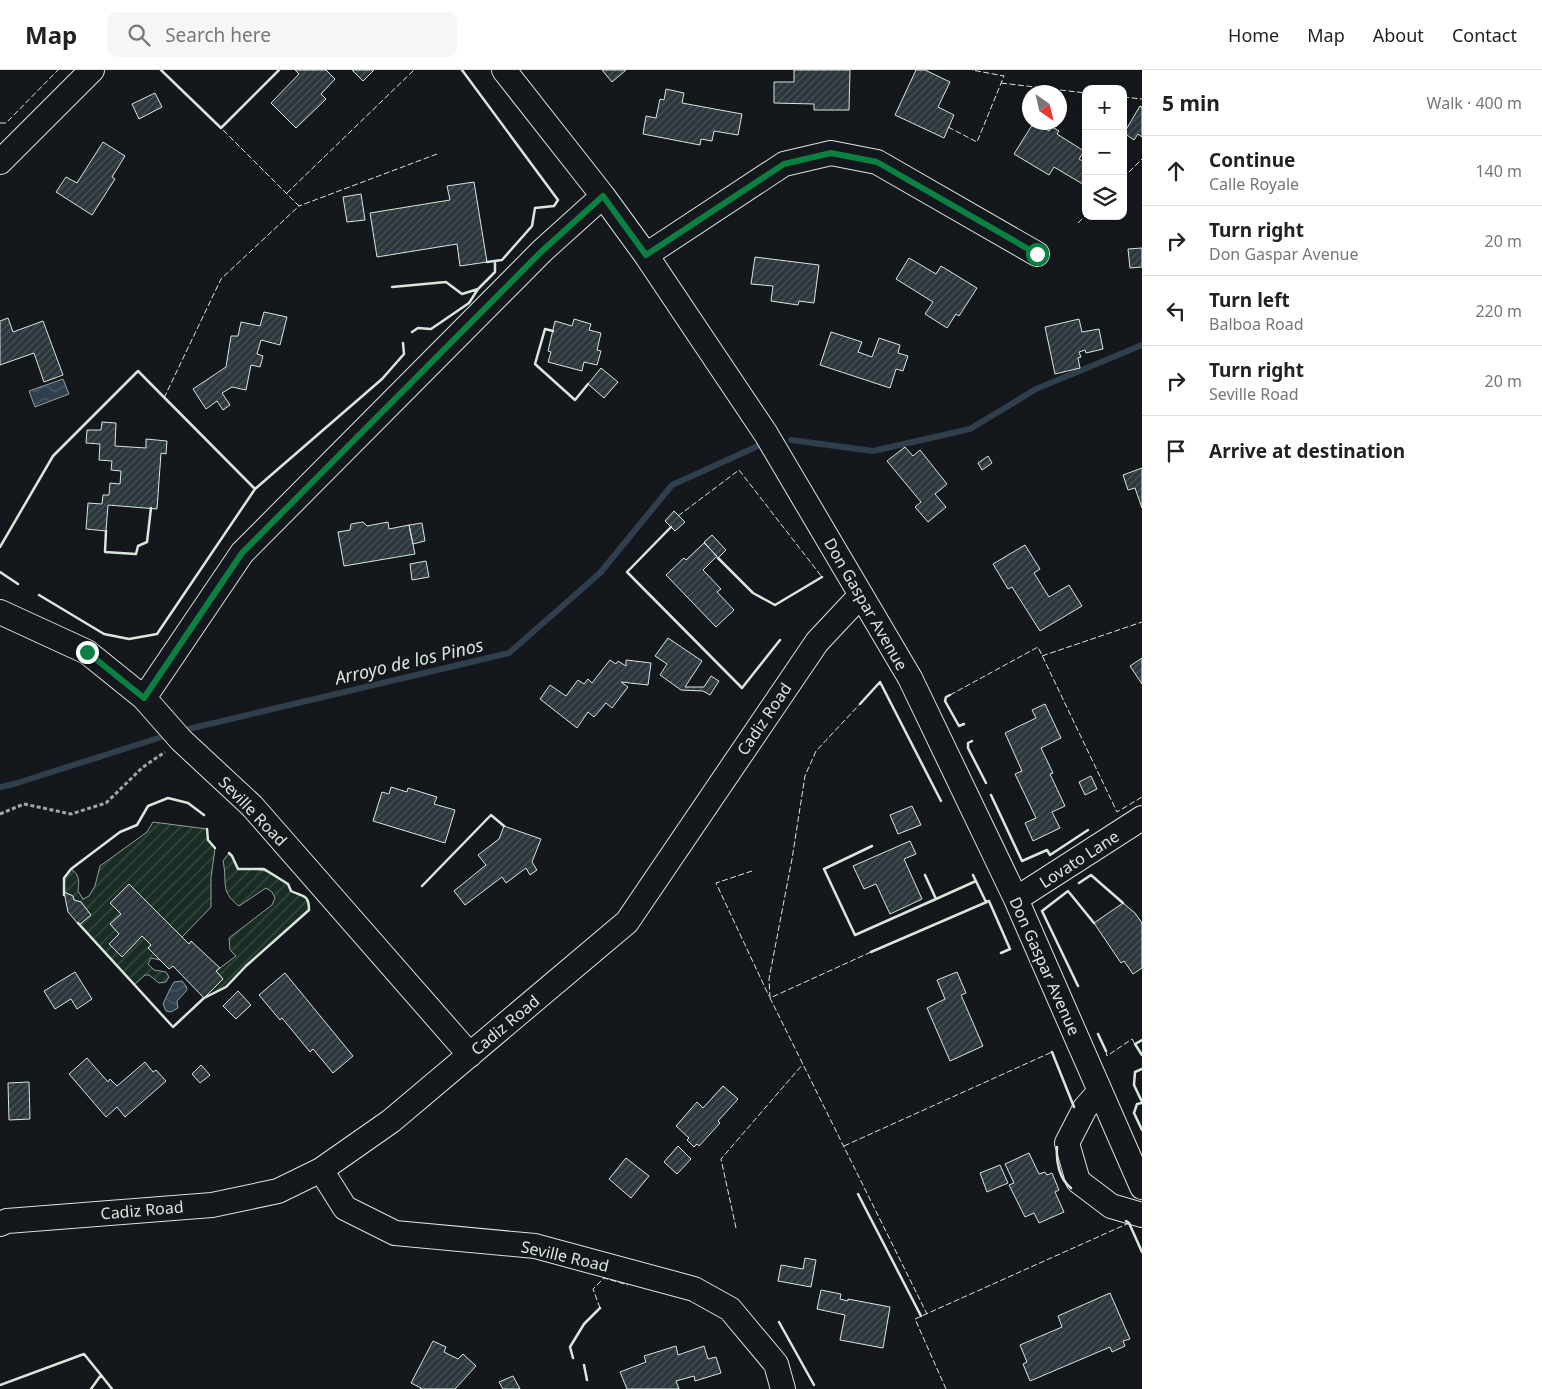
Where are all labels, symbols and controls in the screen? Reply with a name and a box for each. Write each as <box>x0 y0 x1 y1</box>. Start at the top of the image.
search box <box>107 12 457 57</box>
text: Map <box>25 18 77 51</box>
icon: search <box>125 21 153 49</box>
text: Search here <box>165 22 271 48</box>
text: Home <box>1228 23 1279 47</box>
text: Map <box>1307 23 1345 47</box>
text: About <box>1373 23 1424 47</box>
text: Contact <box>1452 23 1517 47</box>
north arrow <box>1022 85 1067 130</box>
map controls <box>1082 85 1127 220</box>
button: + <box>1082 85 1127 130</box>
text: 5 min <box>1162 89 1220 117</box>
text: Walk · 400 m <box>1427 92 1522 114</box>
button: − <box>1082 130 1127 175</box>
text: Continue <box>1209 147 1295 173</box>
icon: ahead <box>1162 157 1190 185</box>
text: 140 m <box>1475 160 1522 182</box>
text: Calle Royale <box>1209 173 1299 195</box>
button: layers <box>1082 175 1127 220</box>
text: Turn right <box>1209 217 1304 243</box>
icon: right <box>1162 227 1190 255</box>
text: 20 m <box>1485 230 1522 252</box>
route start <box>1026 243 1049 266</box>
text: Don Gaspar Avenue <box>1209 243 1358 265</box>
text: Turn left <box>1209 287 1290 313</box>
icon: left <box>1162 297 1190 325</box>
text: 220 m <box>1475 300 1522 322</box>
text: Balboa Road <box>1209 313 1304 335</box>
text: Turn right <box>1209 357 1304 383</box>
icon: right <box>1162 367 1190 395</box>
text: 20 m <box>1485 370 1522 392</box>
text: Seville Road <box>1209 383 1299 405</box>
icon: arrive <box>1162 437 1190 465</box>
text: Arrive at destination <box>1209 438 1405 464</box>
street label: Don Gaspar Avenue <box>819 534 913 674</box>
water label: Arroyo de los Pinos <box>331 632 486 690</box>
route end <box>76 641 99 664</box>
street label: Cadiz Road <box>732 678 796 760</box>
street label: Seville Road <box>214 771 292 851</box>
street label: Lovato Lane <box>1035 825 1123 893</box>
street label: Don Gaspar Avenue <box>1005 893 1085 1039</box>
street label: Cadiz Road <box>466 990 544 1060</box>
street label: Cadiz Road <box>100 1195 184 1225</box>
street label: Seville Road <box>519 1235 611 1277</box>

